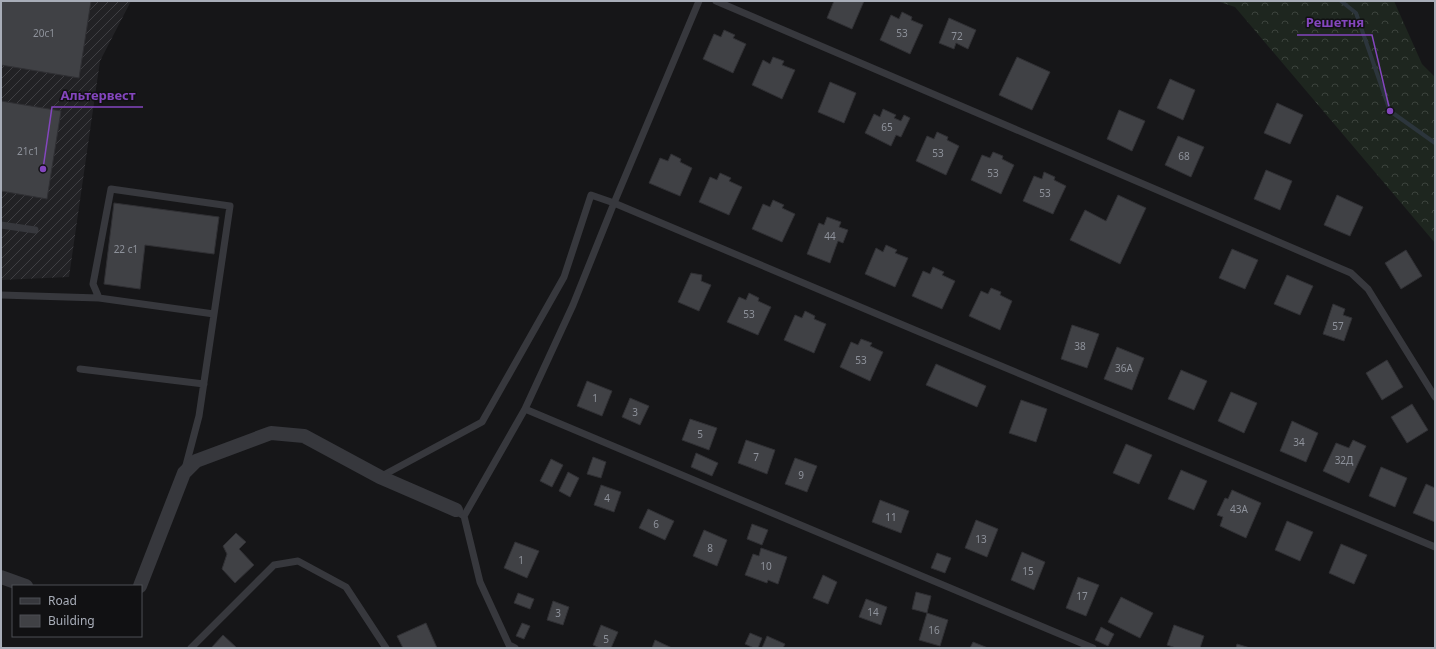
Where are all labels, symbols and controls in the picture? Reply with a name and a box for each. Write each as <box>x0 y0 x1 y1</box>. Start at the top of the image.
callout: Решетня <box>1297 10 1372 35</box>
text: Решетня <box>1306 13 1364 31</box>
house number: 20с1 <box>33 26 55 40</box>
house number: 53 <box>896 26 908 40</box>
house number: 72 <box>951 29 963 43</box>
callout: Альтервест <box>52 82 143 107</box>
text: Альтервест <box>61 86 136 104</box>
house number: 65 <box>881 120 893 134</box>
house number: 21с1 <box>17 144 39 158</box>
house number: 53 <box>932 146 944 160</box>
house number: 68 <box>1178 149 1190 163</box>
house number: 53 <box>987 166 999 180</box>
house number: 53 <box>1039 186 1051 200</box>
house number: 44 <box>824 229 836 243</box>
house number: 22 с1 <box>114 242 138 256</box>
house number: 53 <box>743 307 755 321</box>
house number: 57 <box>1332 319 1344 333</box>
house number: 38 <box>1074 339 1086 353</box>
house number: 53 <box>855 353 867 367</box>
house number: 36А <box>1115 361 1134 375</box>
house number: 1 <box>592 391 598 405</box>
house number: 3 <box>632 405 638 419</box>
house number: 5 <box>697 427 703 441</box>
house number: 34 <box>1293 435 1305 449</box>
house number: 7 <box>753 450 759 464</box>
house number: 32Д <box>1335 453 1354 467</box>
house number: 9 <box>798 468 804 482</box>
house number: 4 <box>604 491 610 505</box>
house number: 43А <box>1230 502 1249 516</box>
house number: 11 <box>885 510 897 524</box>
house number: 6 <box>653 517 659 531</box>
house number: 13 <box>975 532 987 546</box>
house number: 8 <box>707 541 713 555</box>
house number: 1 <box>518 553 524 567</box>
house number: 10 <box>760 559 772 573</box>
house number: 15 <box>1022 564 1034 578</box>
legend <box>12 585 142 637</box>
house number: 17 <box>1076 589 1088 603</box>
text: Road <box>48 592 77 609</box>
house number: 14 <box>867 605 879 619</box>
house number: 3 <box>555 606 561 620</box>
text: Building <box>48 612 95 629</box>
house number: 16 <box>928 623 940 637</box>
house number: 5 <box>603 632 609 646</box>

